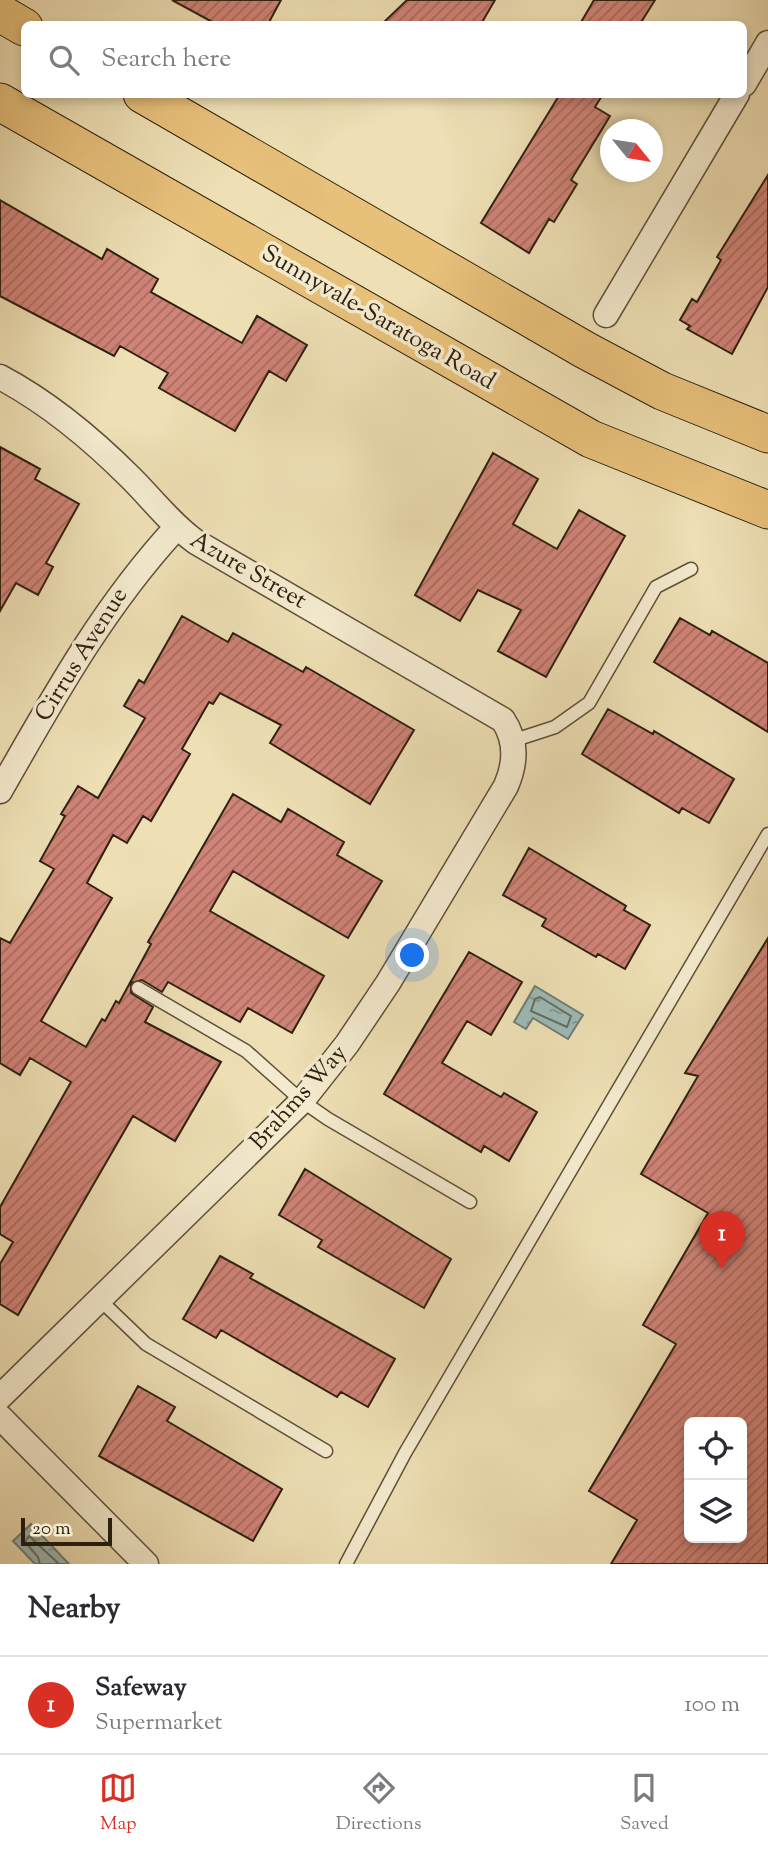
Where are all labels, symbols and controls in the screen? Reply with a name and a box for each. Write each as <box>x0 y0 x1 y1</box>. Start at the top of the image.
search box <box>21 21 747 98</box>
icon: search <box>45 41 83 79</box>
text: Search here <box>101 41 231 78</box>
north arrow <box>600 119 663 182</box>
street label: Sunnyvale-Saratoga Road <box>255 237 502 399</box>
street label: Azure Street <box>183 524 313 618</box>
street label: Cirrus Avenue <box>27 581 137 729</box>
your location <box>395 938 429 972</box>
street label: Brahms Way <box>242 1038 356 1158</box>
pin: 1 <box>699 1211 745 1269</box>
map controls <box>684 1417 747 1543</box>
button: locate <box>684 1417 747 1480</box>
button: layers <box>684 1480 747 1543</box>
scale bar <box>21 1515 112 1547</box>
text: 20 m <box>32 1516 71 1543</box>
text: Nearby <box>28 1588 120 1631</box>
text: Safeway <box>95 1670 187 1707</box>
text: 1 <box>47 1689 55 1722</box>
text: 100 m <box>684 1689 740 1722</box>
text: Supermarket <box>95 1707 222 1740</box>
tab: Map <box>99 1769 137 1838</box>
tab: Directions <box>336 1769 421 1838</box>
tab: Saved <box>620 1769 669 1838</box>

